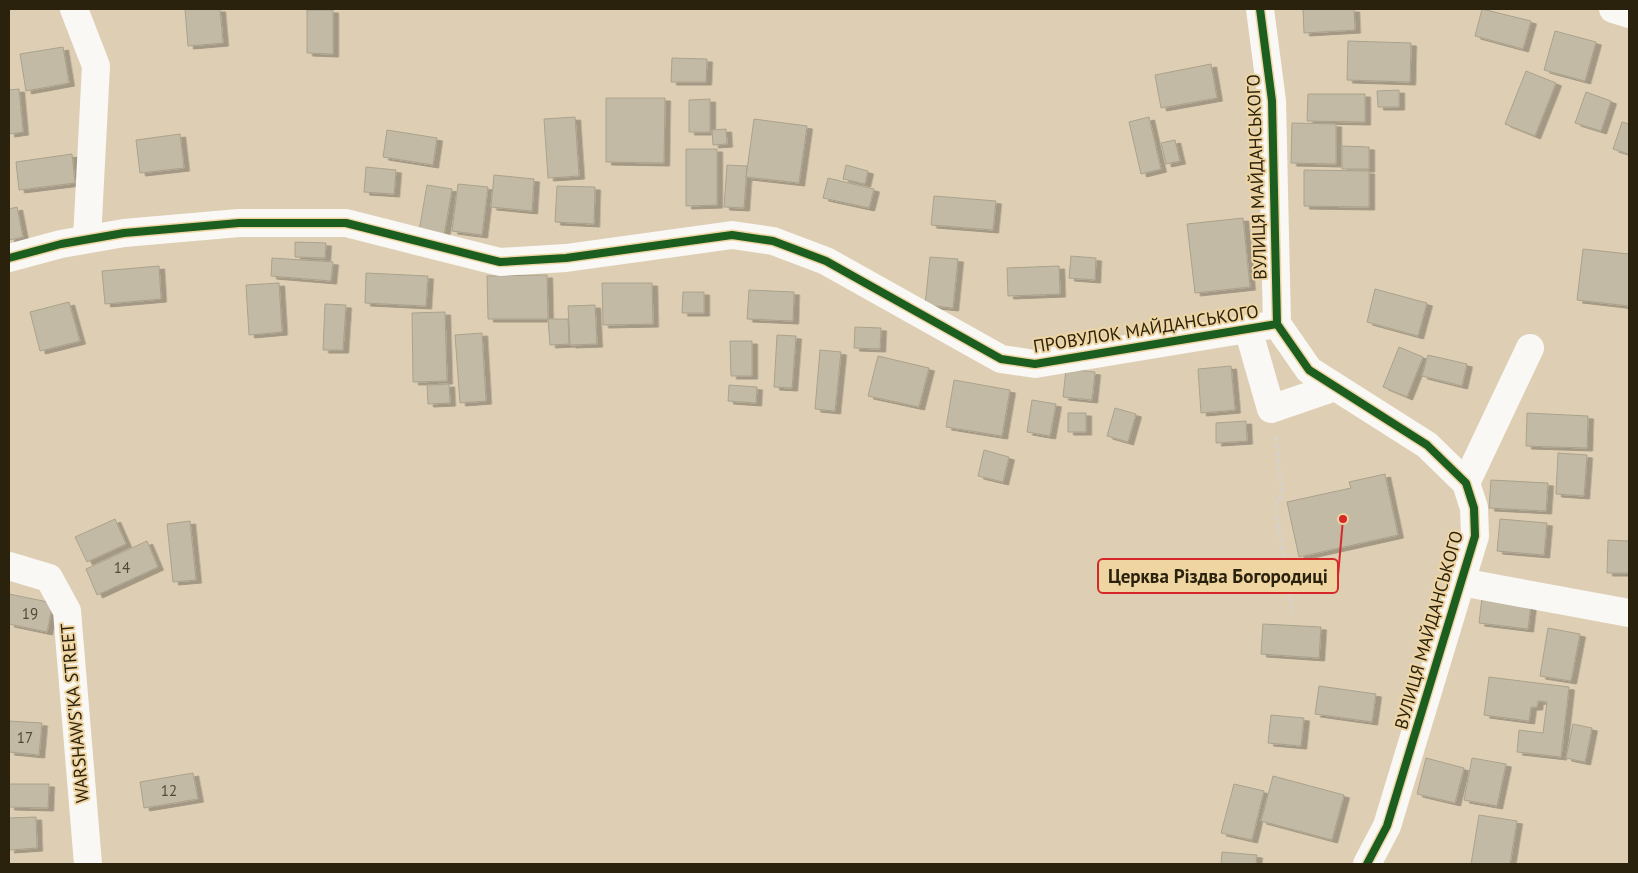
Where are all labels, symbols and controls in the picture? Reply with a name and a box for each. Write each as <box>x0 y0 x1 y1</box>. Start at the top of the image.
street label: ВУЛИЦЯ МАЙДАНСЬКОГО <box>1241 74 1272 280</box>
street label: ПРОВУЛОК МАЙДАНСЬКОГО <box>1032 299 1260 358</box>
street label: ВУЛИЦЯ МАЙДАНСЬКОГО <box>1389 528 1468 732</box>
house number: 14 <box>114 558 130 577</box>
callout: Церква Різдва Богородиці <box>1098 559 1338 593</box>
text: Церква Різдва Богородиці <box>1108 564 1328 588</box>
house number: 19 <box>22 604 38 623</box>
street label: WARSHAWS'KA STREET <box>55 622 94 804</box>
house number: 17 <box>17 728 33 747</box>
house number: 12 <box>161 781 177 800</box>

